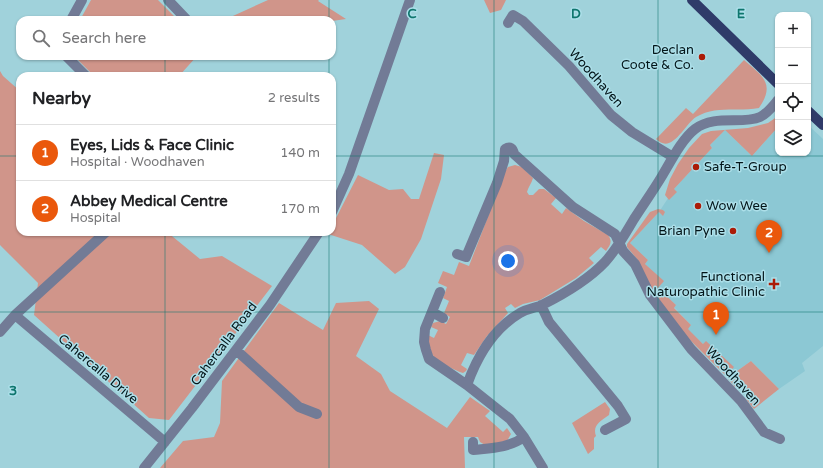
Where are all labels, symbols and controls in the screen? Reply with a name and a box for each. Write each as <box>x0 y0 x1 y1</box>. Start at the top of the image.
text: C <box>407 6 417 22</box>
text: D <box>571 6 581 22</box>
text: E <box>737 6 745 22</box>
map controls <box>775 12 811 156</box>
button: + <box>775 12 811 48</box>
search box <box>16 16 336 60</box>
icon: search <box>30 27 52 49</box>
text: Search here <box>62 29 146 47</box>
place label: Declan Coote & Co. <box>621 42 694 73</box>
street label: Woodhaven <box>565 45 627 111</box>
button: − <box>775 48 811 84</box>
marker: Declan Coote & Co. <box>697 52 707 62</box>
button: locate <box>775 84 811 120</box>
text: Nearby <box>32 88 91 109</box>
text: 2 results <box>268 90 320 106</box>
button: layers <box>775 120 811 156</box>
text: Eyes, Lids & Face Clinic <box>70 136 234 154</box>
text: 1 <box>41 145 49 161</box>
text: 140 m <box>280 145 320 161</box>
text: Hospital · Woodhaven <box>70 154 205 170</box>
place label: Safe-T-Group <box>704 159 787 175</box>
marker: Safe-T-Group <box>691 162 701 172</box>
text: Abbey Medical Centre <box>70 192 228 210</box>
place label: Wow Wee <box>706 198 767 214</box>
text: 2 <box>41 201 49 217</box>
text: 170 m <box>280 201 320 217</box>
marker: Wow Wee <box>693 201 703 211</box>
text: Hospital <box>70 210 121 226</box>
pin: 2 <box>756 220 782 253</box>
place label: Brian Pyne <box>658 223 725 239</box>
marker: Brian Pyne <box>728 226 738 236</box>
your location <box>498 251 518 271</box>
place label: Functional Naturopathic Clinic <box>646 269 765 300</box>
marker: Functional Naturopathic Clinic <box>768 278 780 290</box>
street label: Cahercalla Road <box>187 299 261 389</box>
pin: 1 <box>703 302 729 335</box>
street label: Cahercalla Drive <box>55 331 141 407</box>
street label: Woodhaven <box>702 343 764 409</box>
text: 3 <box>9 383 17 399</box>

